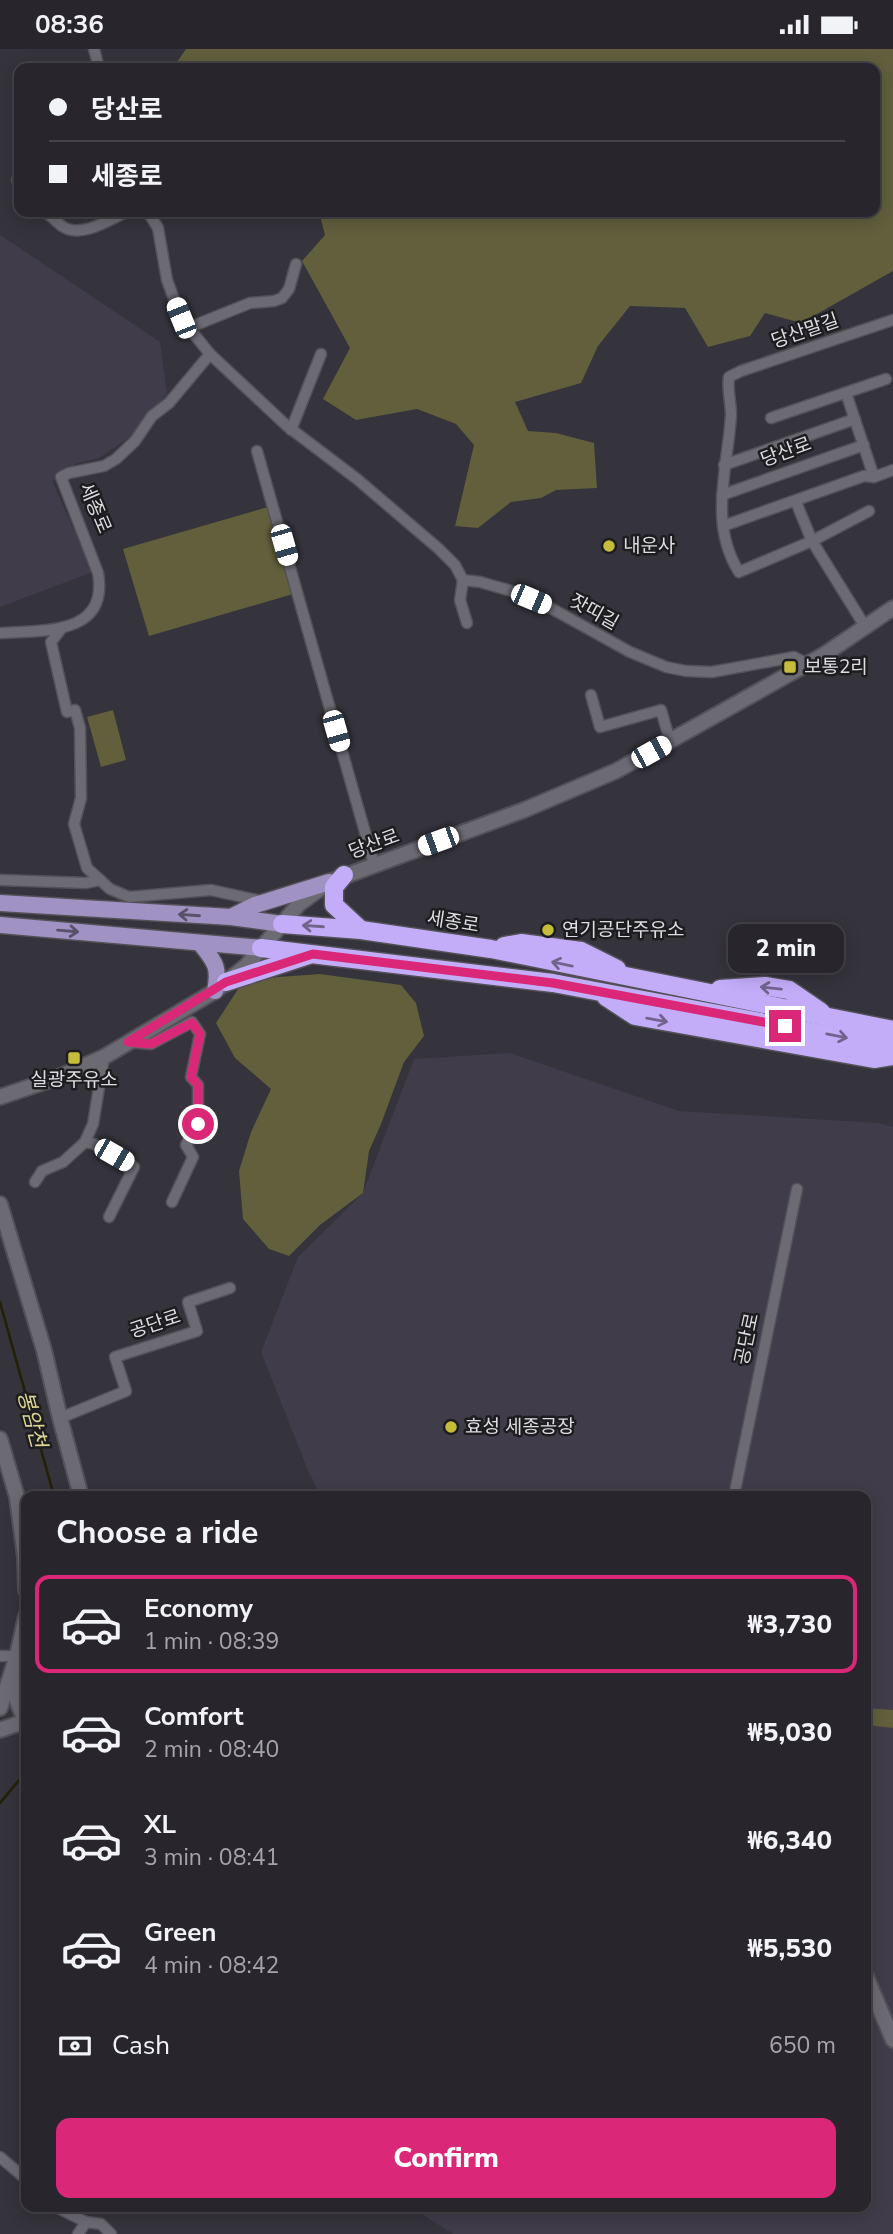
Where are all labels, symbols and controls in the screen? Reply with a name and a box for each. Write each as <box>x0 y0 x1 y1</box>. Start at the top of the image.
text: 08:36 <box>35 7 104 42</box>
text: 당산로 <box>91 92 163 127</box>
text: 세종로 <box>91 159 163 194</box>
car <box>164 295 199 341</box>
street label: 당산말길 <box>768 307 842 355</box>
street label: 당산로 <box>757 431 815 473</box>
street label: 세종로 <box>73 479 117 537</box>
car <box>269 522 300 568</box>
place label: 내운사 <box>623 533 675 559</box>
marker: 내운사 <box>601 538 617 554</box>
car <box>508 581 555 617</box>
street label: 잣띠길 <box>565 588 623 636</box>
place label: 보통2리 <box>804 654 868 680</box>
marker: 보통2리 <box>782 659 798 675</box>
car <box>321 708 352 754</box>
car <box>628 733 675 771</box>
street label: 당산로 <box>345 823 403 865</box>
car <box>415 824 462 858</box>
street label: 세종로 <box>425 905 481 939</box>
one-way arrow <box>178 908 201 921</box>
place label: 연기공단주유소 <box>562 917 684 943</box>
one-way arrow <box>302 919 325 932</box>
marker: 연기공단주유소 <box>540 922 556 938</box>
one-way arrow <box>56 925 79 938</box>
callout: 2 min <box>727 925 843 974</box>
text: 2 min <box>756 933 816 964</box>
one-way arrow <box>551 957 574 970</box>
one-way arrow <box>760 981 783 994</box>
route end <box>769 1010 801 1042</box>
one-way arrow <box>645 1014 668 1028</box>
one-way arrow <box>825 1030 848 1043</box>
marker: 실광주유소 <box>66 1050 82 1066</box>
place label: 실광주유소 <box>30 1067 118 1093</box>
route start <box>182 1108 214 1140</box>
car <box>91 1135 138 1175</box>
street label: 공단로 <box>126 1304 184 1344</box>
street label: 공단로 <box>729 1311 765 1367</box>
water label: 봉암천 <box>11 1387 54 1453</box>
place label: 효성 세종공장 <box>465 1414 575 1440</box>
marker: 효성 세종공장 <box>443 1419 459 1435</box>
text: Choose a ride <box>56 1511 258 1554</box>
text: Economy <box>144 1591 253 1626</box>
icon: car <box>60 1593 123 1656</box>
text: ₩3,730 <box>747 1607 832 1642</box>
text: 1 min · 08:39 <box>144 1626 279 1657</box>
text: Comfort <box>144 1699 244 1734</box>
icon: car <box>60 1701 123 1764</box>
text: ₩5,030 <box>747 1715 832 1750</box>
text: 2 min · 08:40 <box>144 1734 279 1765</box>
text: XL <box>144 1807 176 1842</box>
icon: car <box>60 1809 123 1872</box>
text: ₩6,340 <box>747 1823 832 1858</box>
text: 3 min · 08:41 <box>144 1842 279 1873</box>
text: Green <box>144 1915 217 1950</box>
icon: car <box>60 1917 123 1980</box>
text: ₩5,530 <box>747 1931 832 1966</box>
text: 4 min · 08:42 <box>144 1950 279 1981</box>
icon: cash <box>56 2027 94 2065</box>
text: Cash <box>112 2028 170 2063</box>
text: 650 m <box>769 2030 836 2061</box>
button: Confirm <box>56 2118 836 2198</box>

